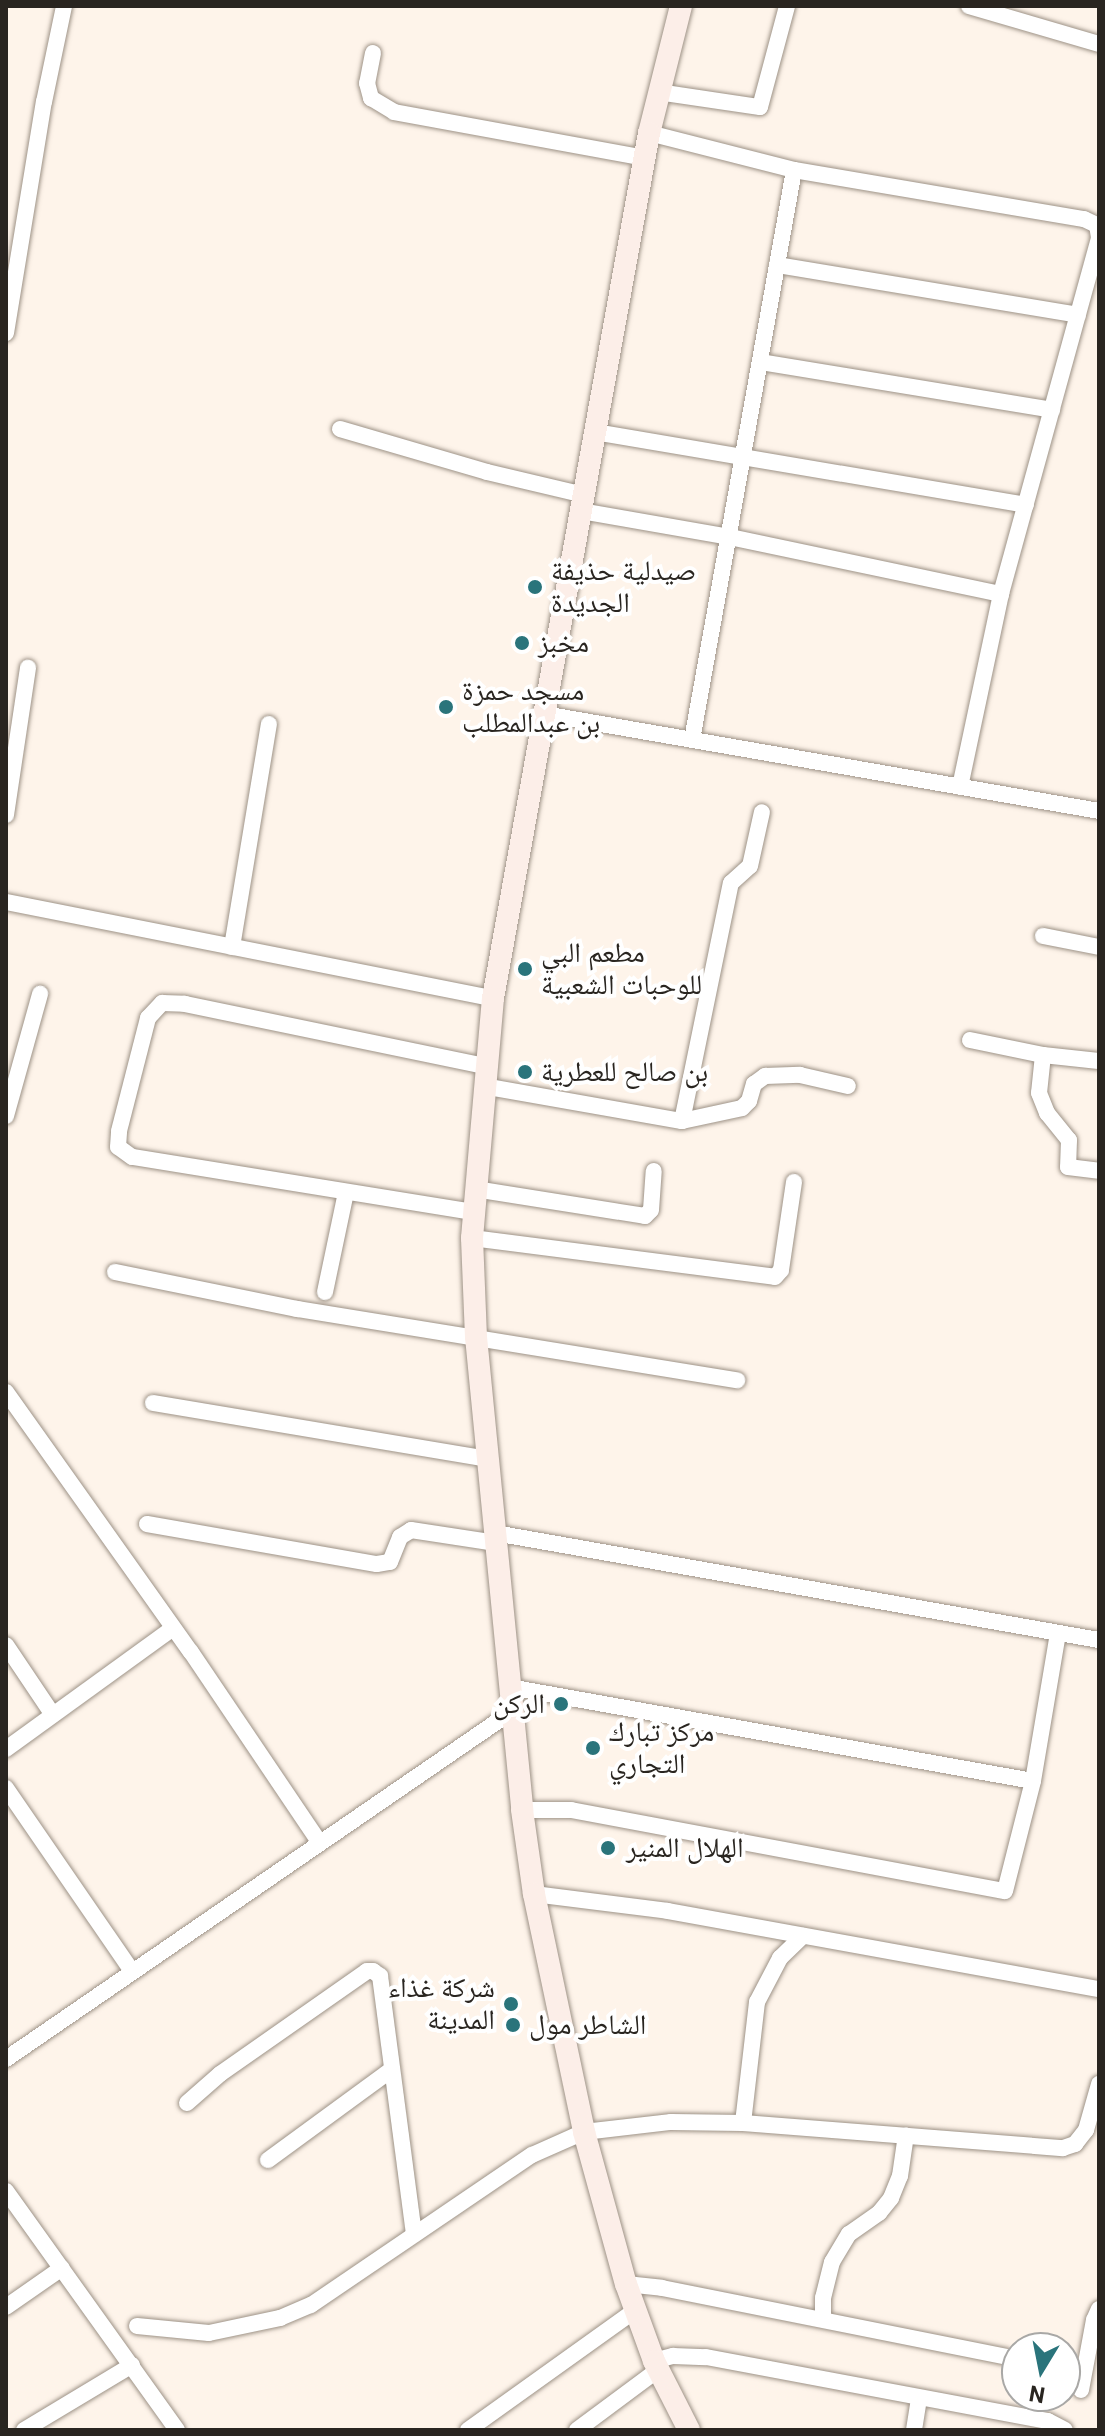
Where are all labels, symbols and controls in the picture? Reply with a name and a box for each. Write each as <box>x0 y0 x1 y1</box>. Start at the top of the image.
place label: صيدلية حذيفة الجديدة <box>551 554 696 620</box>
marker: صيدلية حذيفة الجديدة <box>526 578 544 596</box>
place label: مخبز <box>538 626 589 660</box>
marker: مخبز <box>513 634 531 652</box>
place label: مسجد حمزة بن عبدالمطلب <box>462 674 600 740</box>
marker: مسجد حمزة بن عبدالمطلب <box>437 698 455 716</box>
place label: مطعم البي للوحبات الشعبية <box>541 936 702 1002</box>
marker: مطعم البي للوحبات الشعبية <box>516 960 534 978</box>
place label: بن صالح للعطرية <box>541 1055 708 1089</box>
marker: بن صالح للعطرية <box>516 1063 534 1081</box>
place label: الركن <box>493 1687 545 1721</box>
marker: الركن <box>552 1695 570 1713</box>
place label: مركز تبارك التجاري <box>609 1715 714 1781</box>
marker: مركز تبارك التجاري <box>584 1739 602 1757</box>
place label: الهلال المنير <box>626 1831 744 1865</box>
marker: الهلال المنير <box>597 1837 619 1859</box>
place label: شركة غذاء المدينة <box>388 1971 495 2037</box>
marker: شركة غذاء المدينة <box>502 1995 520 2013</box>
place label: الشاطر مول <box>529 2008 647 2042</box>
marker: الشاطر مول <box>504 2016 522 2034</box>
north arrow <box>1001 2332 1081 2412</box>
text: N <box>1027 2380 1047 2408</box>

